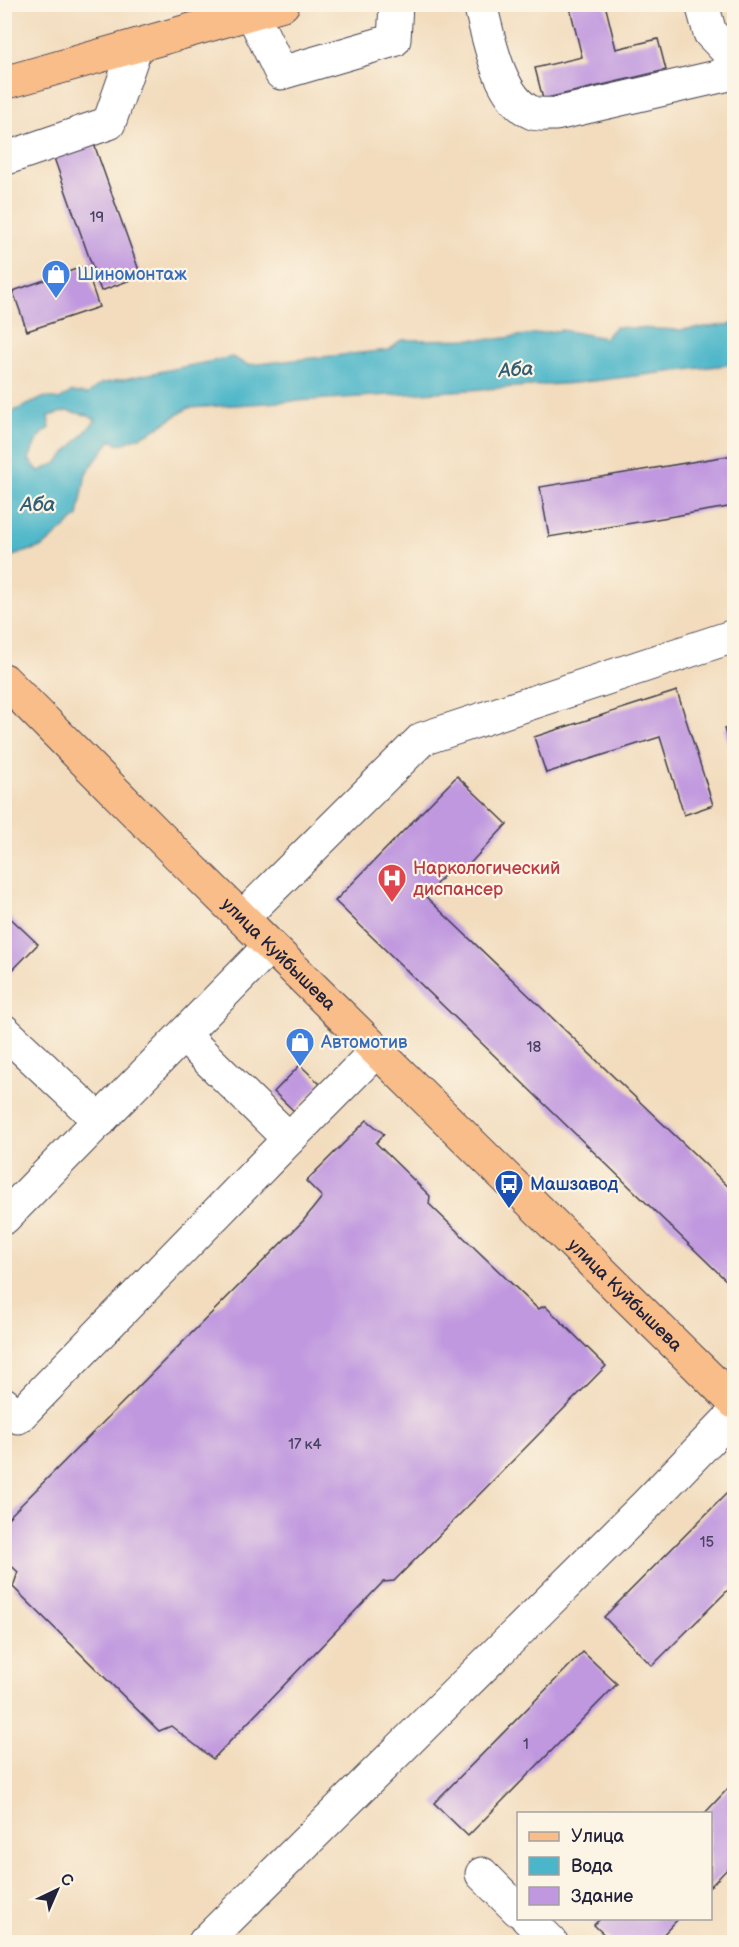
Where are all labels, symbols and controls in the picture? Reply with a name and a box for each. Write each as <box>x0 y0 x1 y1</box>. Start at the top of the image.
house number: 19 <box>90 208 104 227</box>
shop icon: Шиномонтаж <box>40 258 72 300</box>
place label: Шиномонтаж <box>77 264 187 285</box>
water label: Аба <box>497 357 534 383</box>
water label: Аба <box>20 493 55 517</box>
place label: Наркологический диспансер <box>413 858 560 900</box>
hospital icon: Наркологический диспансер <box>376 862 408 904</box>
street label: улица Куйбышева <box>217 893 340 1015</box>
shop icon: Автомотив <box>284 1026 316 1068</box>
place label: Автомотив <box>320 1032 408 1053</box>
house number: 18 <box>527 1038 542 1057</box>
bus stop icon: Машзавод <box>493 1168 525 1210</box>
place label: Машзавод <box>530 1174 618 1195</box>
street label: улица Куйбышева <box>564 1234 687 1356</box>
house number: 17 к4 <box>288 1435 322 1454</box>
house number: 15 <box>700 1533 714 1552</box>
house number: 1 <box>523 1735 529 1754</box>
legend <box>517 1812 712 1920</box>
text: Улица <box>571 1826 625 1847</box>
text: Вода <box>571 1856 613 1877</box>
north arrow <box>27 1860 87 1920</box>
text: С <box>56 1870 77 1891</box>
text: Здание <box>571 1886 633 1907</box>

